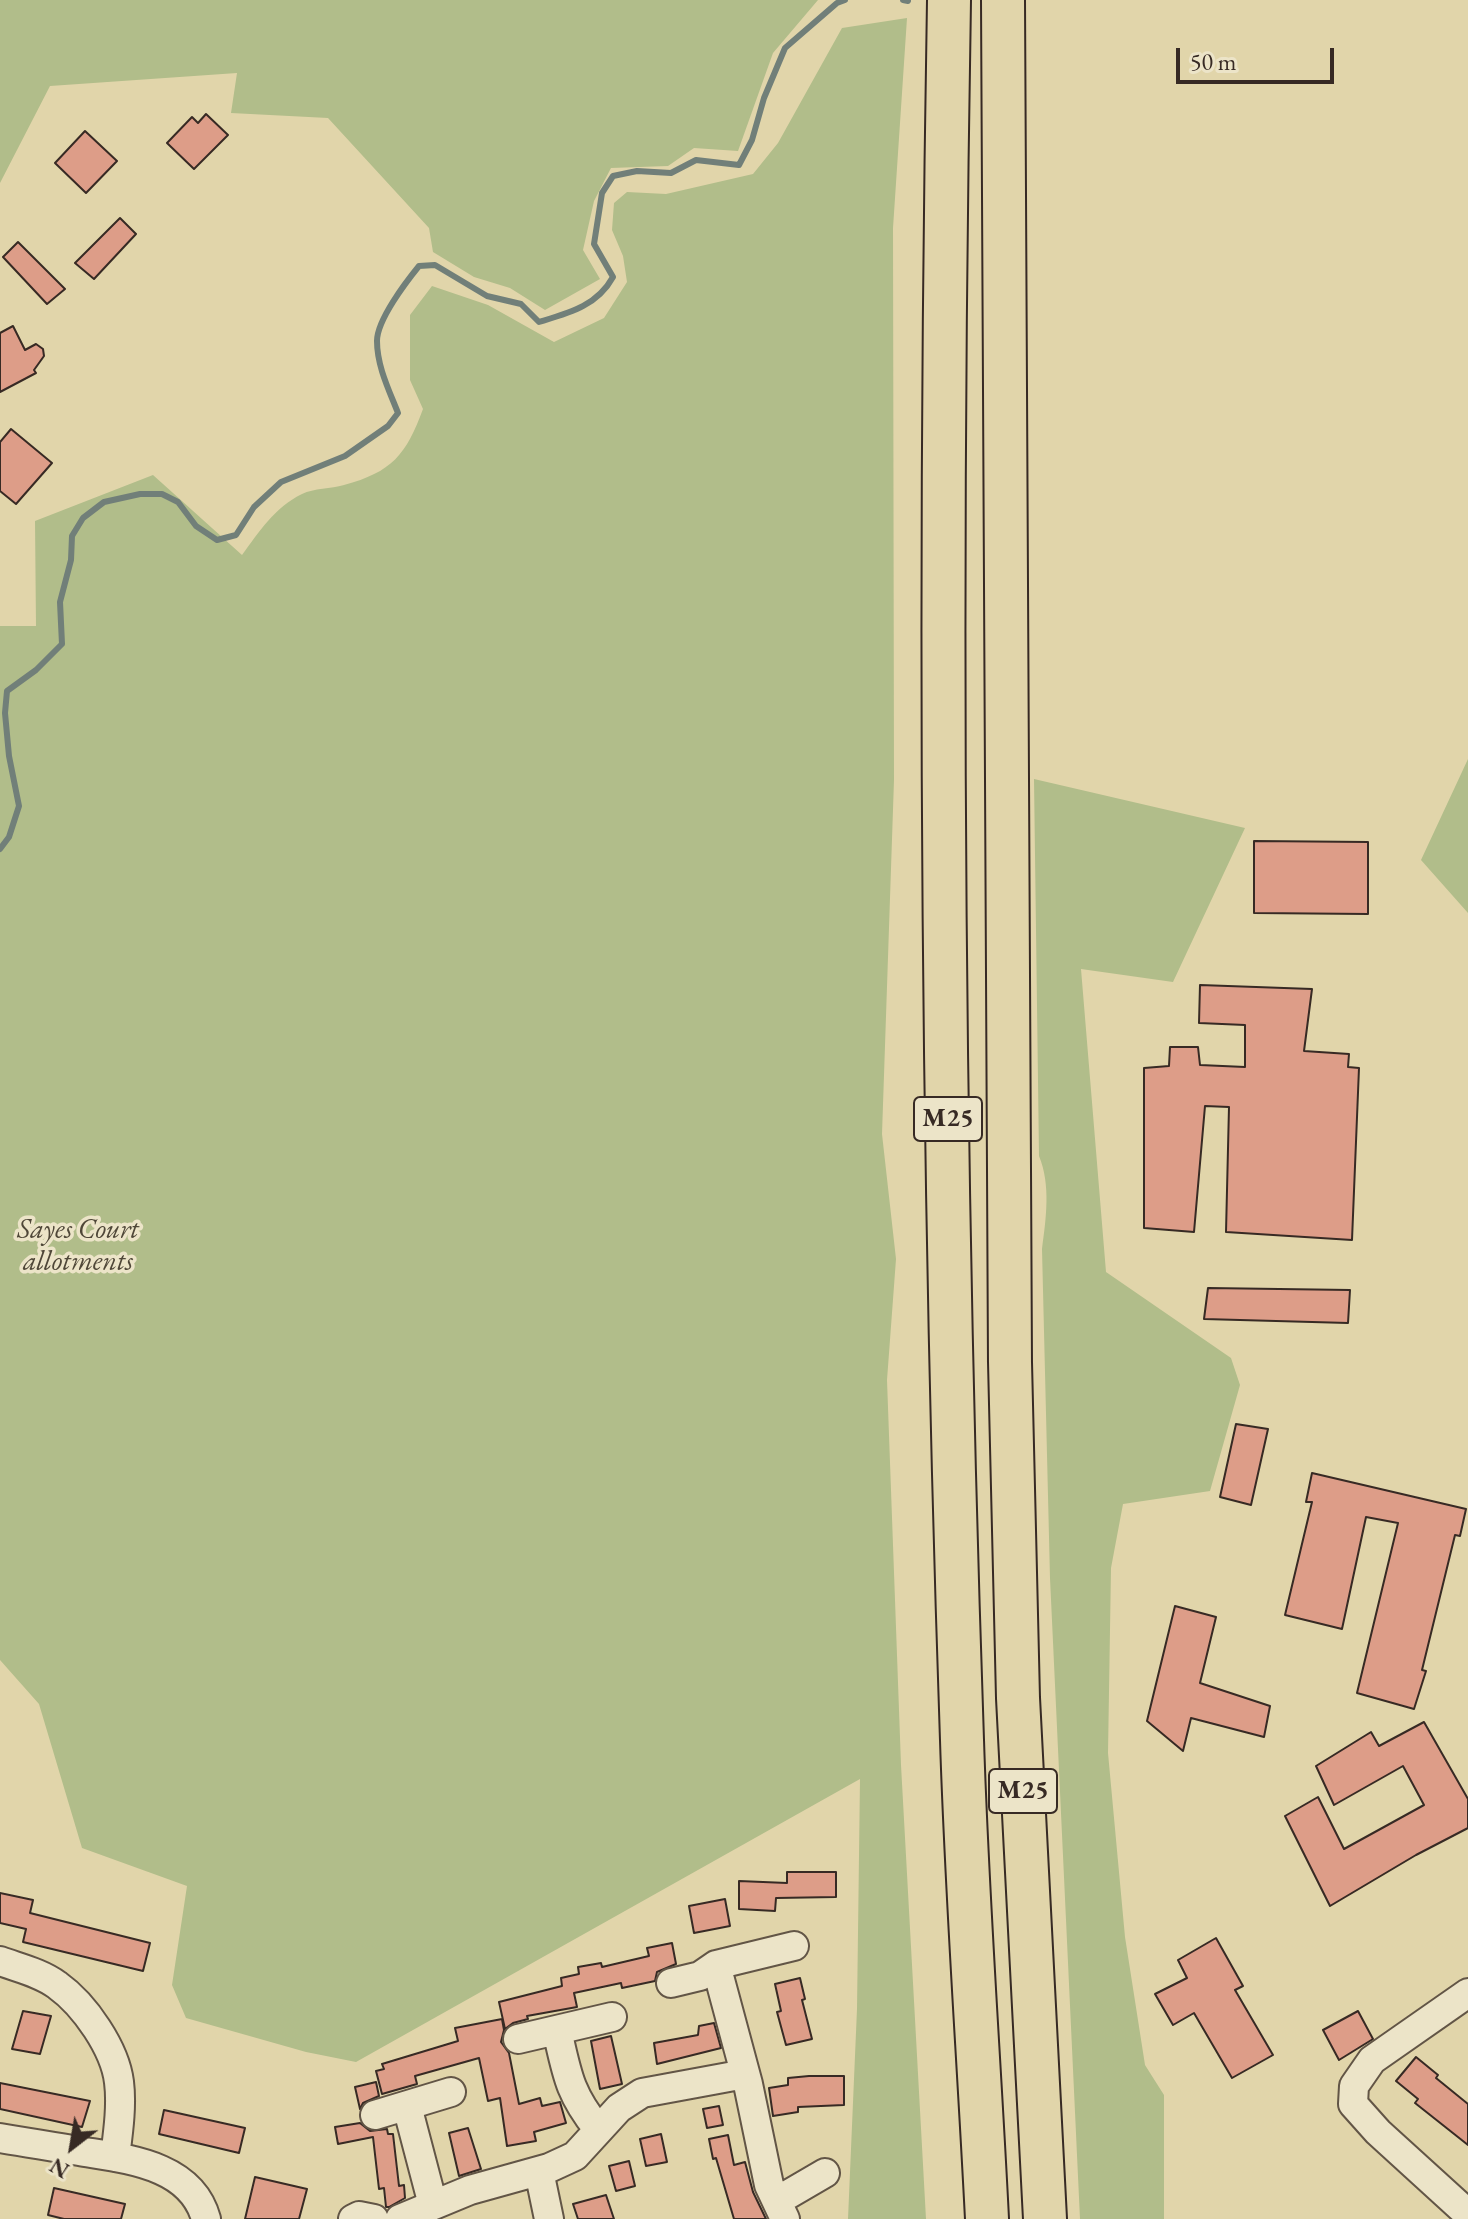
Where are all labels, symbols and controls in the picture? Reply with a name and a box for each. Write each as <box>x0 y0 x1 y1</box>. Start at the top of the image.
scale bar <box>1180 32 1338 82</box>
text: 50 m <box>1190 46 1237 77</box>
road number: M25 <box>914 1097 982 1141</box>
park label: Sayes Court allotments <box>17 1213 139 1279</box>
road number: M25 <box>989 1769 1057 1813</box>
north arrow <box>32 2107 112 2187</box>
text: N <box>44 2151 74 2185</box>

